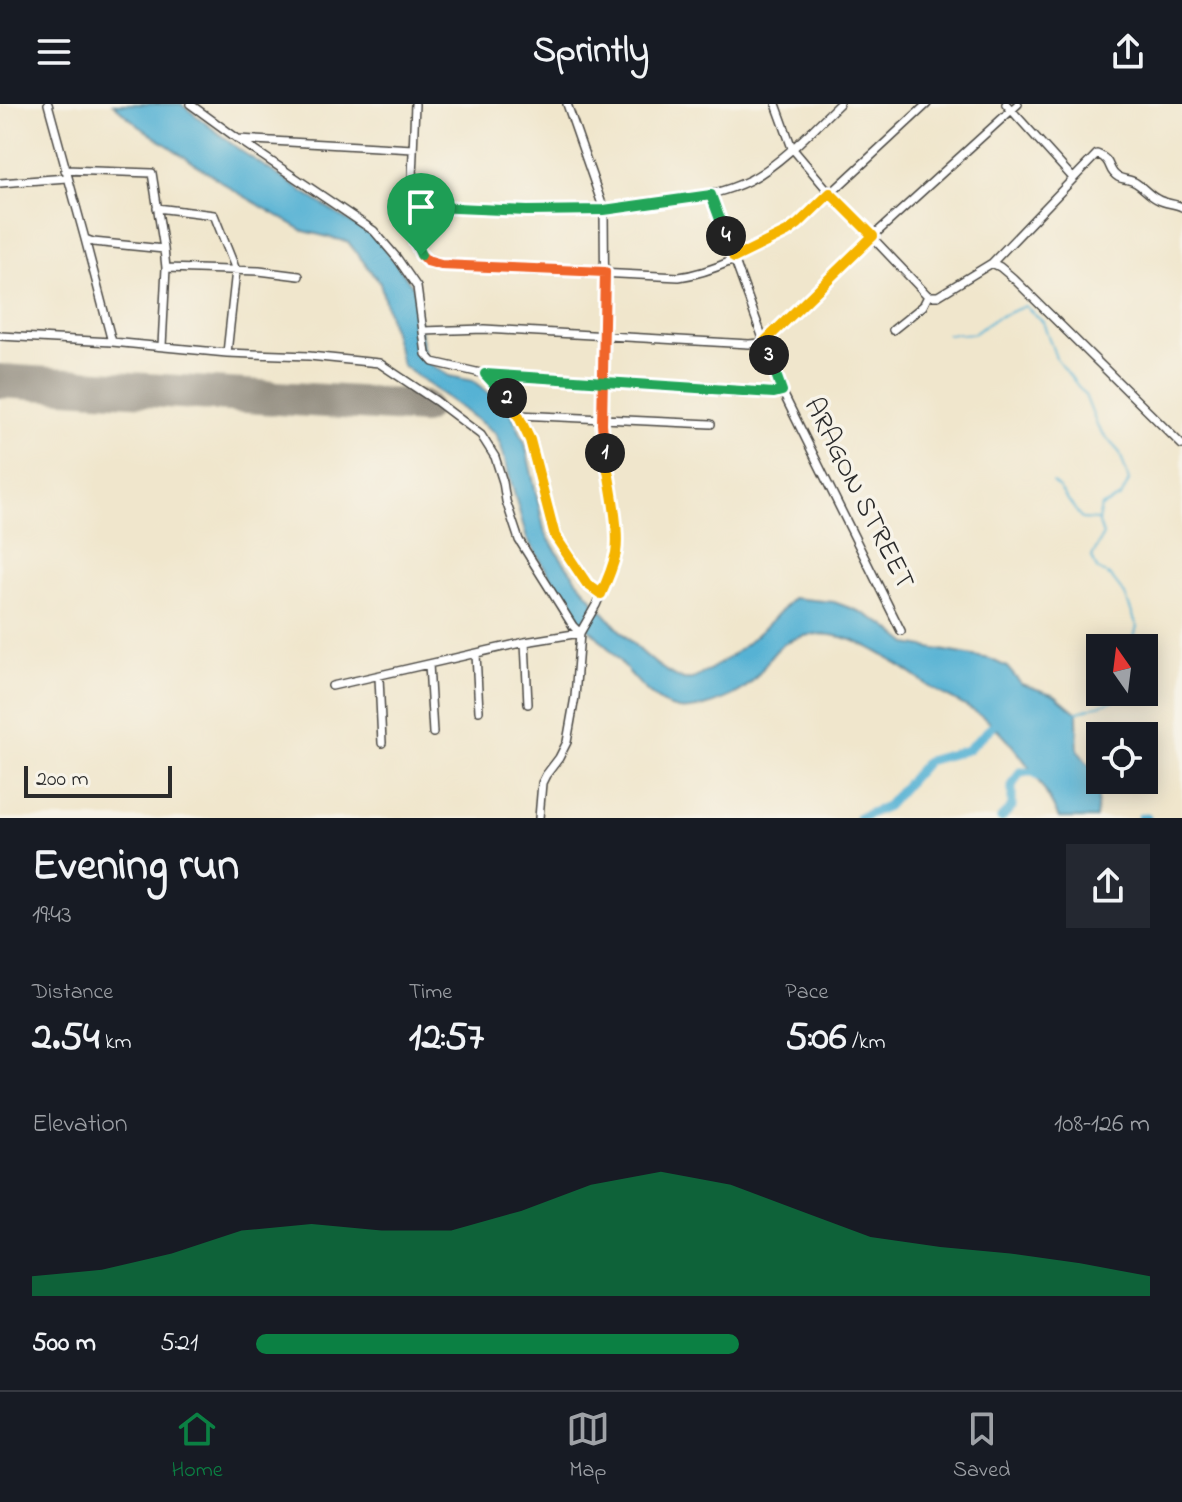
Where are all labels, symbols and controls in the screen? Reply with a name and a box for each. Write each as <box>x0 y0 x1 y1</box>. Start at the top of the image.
text: Sprintly <box>533 26 649 79</box>
icon: menu <box>32 30 76 74</box>
icon: share <box>1106 30 1150 74</box>
pin <box>387 173 455 255</box>
icon: arrive <box>399 185 443 229</box>
pin: 4 <box>706 216 746 256</box>
text: 4 <box>721 220 731 252</box>
pin: 3 <box>749 335 789 375</box>
text: 3 <box>764 339 774 371</box>
pin: 2 <box>487 378 527 418</box>
text: 2 <box>502 382 512 414</box>
street label: ARAGON STREET <box>792 391 924 597</box>
pin: 1 <box>585 433 625 473</box>
text: 1 <box>602 437 609 469</box>
north arrow <box>1086 634 1158 706</box>
map controls <box>1086 634 1158 794</box>
button: locate <box>1086 722 1158 794</box>
scale bar <box>24 762 172 798</box>
text: 200 m <box>36 764 89 796</box>
text: Evening run <box>32 835 239 899</box>
button: share <box>1066 844 1150 928</box>
text: 19:43 <box>32 897 72 935</box>
text: Distance <box>32 977 113 1009</box>
text: Time <box>409 977 452 1009</box>
text: Pace <box>785 977 828 1009</box>
text: 2.54 <box>32 1009 99 1068</box>
text: 12:57 <box>409 1009 484 1068</box>
text: 5:06 <box>785 1009 847 1068</box>
text: km <box>99 1027 132 1059</box>
text: /km <box>847 1027 886 1059</box>
text: Elevation <box>32 1106 128 1144</box>
text: 108–126 m <box>1054 1106 1150 1144</box>
text: 500 m <box>32 1325 96 1363</box>
text: 5:21 <box>160 1325 198 1363</box>
tab: Home <box>172 1407 223 1487</box>
tab: Map <box>566 1407 610 1487</box>
tab: Saved <box>953 1407 1010 1487</box>

